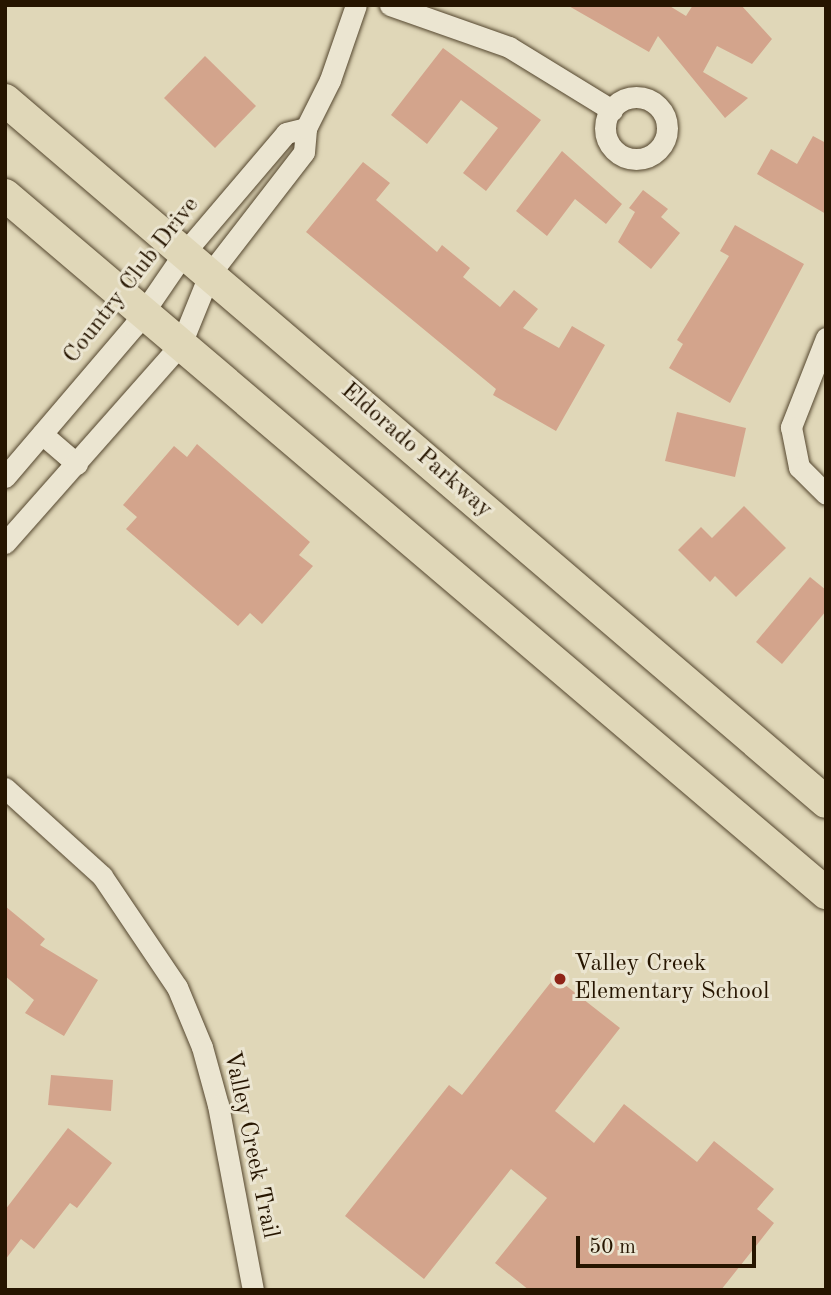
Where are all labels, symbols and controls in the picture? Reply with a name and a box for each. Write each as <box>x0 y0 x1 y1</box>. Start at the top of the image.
street label: Country Club Drive <box>58 192 206 370</box>
street label: Eldorado Parkway <box>334 377 498 525</box>
place label: Valley Creek Elementary School <box>574 951 769 1007</box>
marker: Valley Creek Elementary School <box>552 971 568 987</box>
street label: Valley Creek Trail <box>216 1049 284 1241</box>
scale bar <box>579 1222 759 1266</box>
text: 50 m <box>589 1237 636 1258</box>

